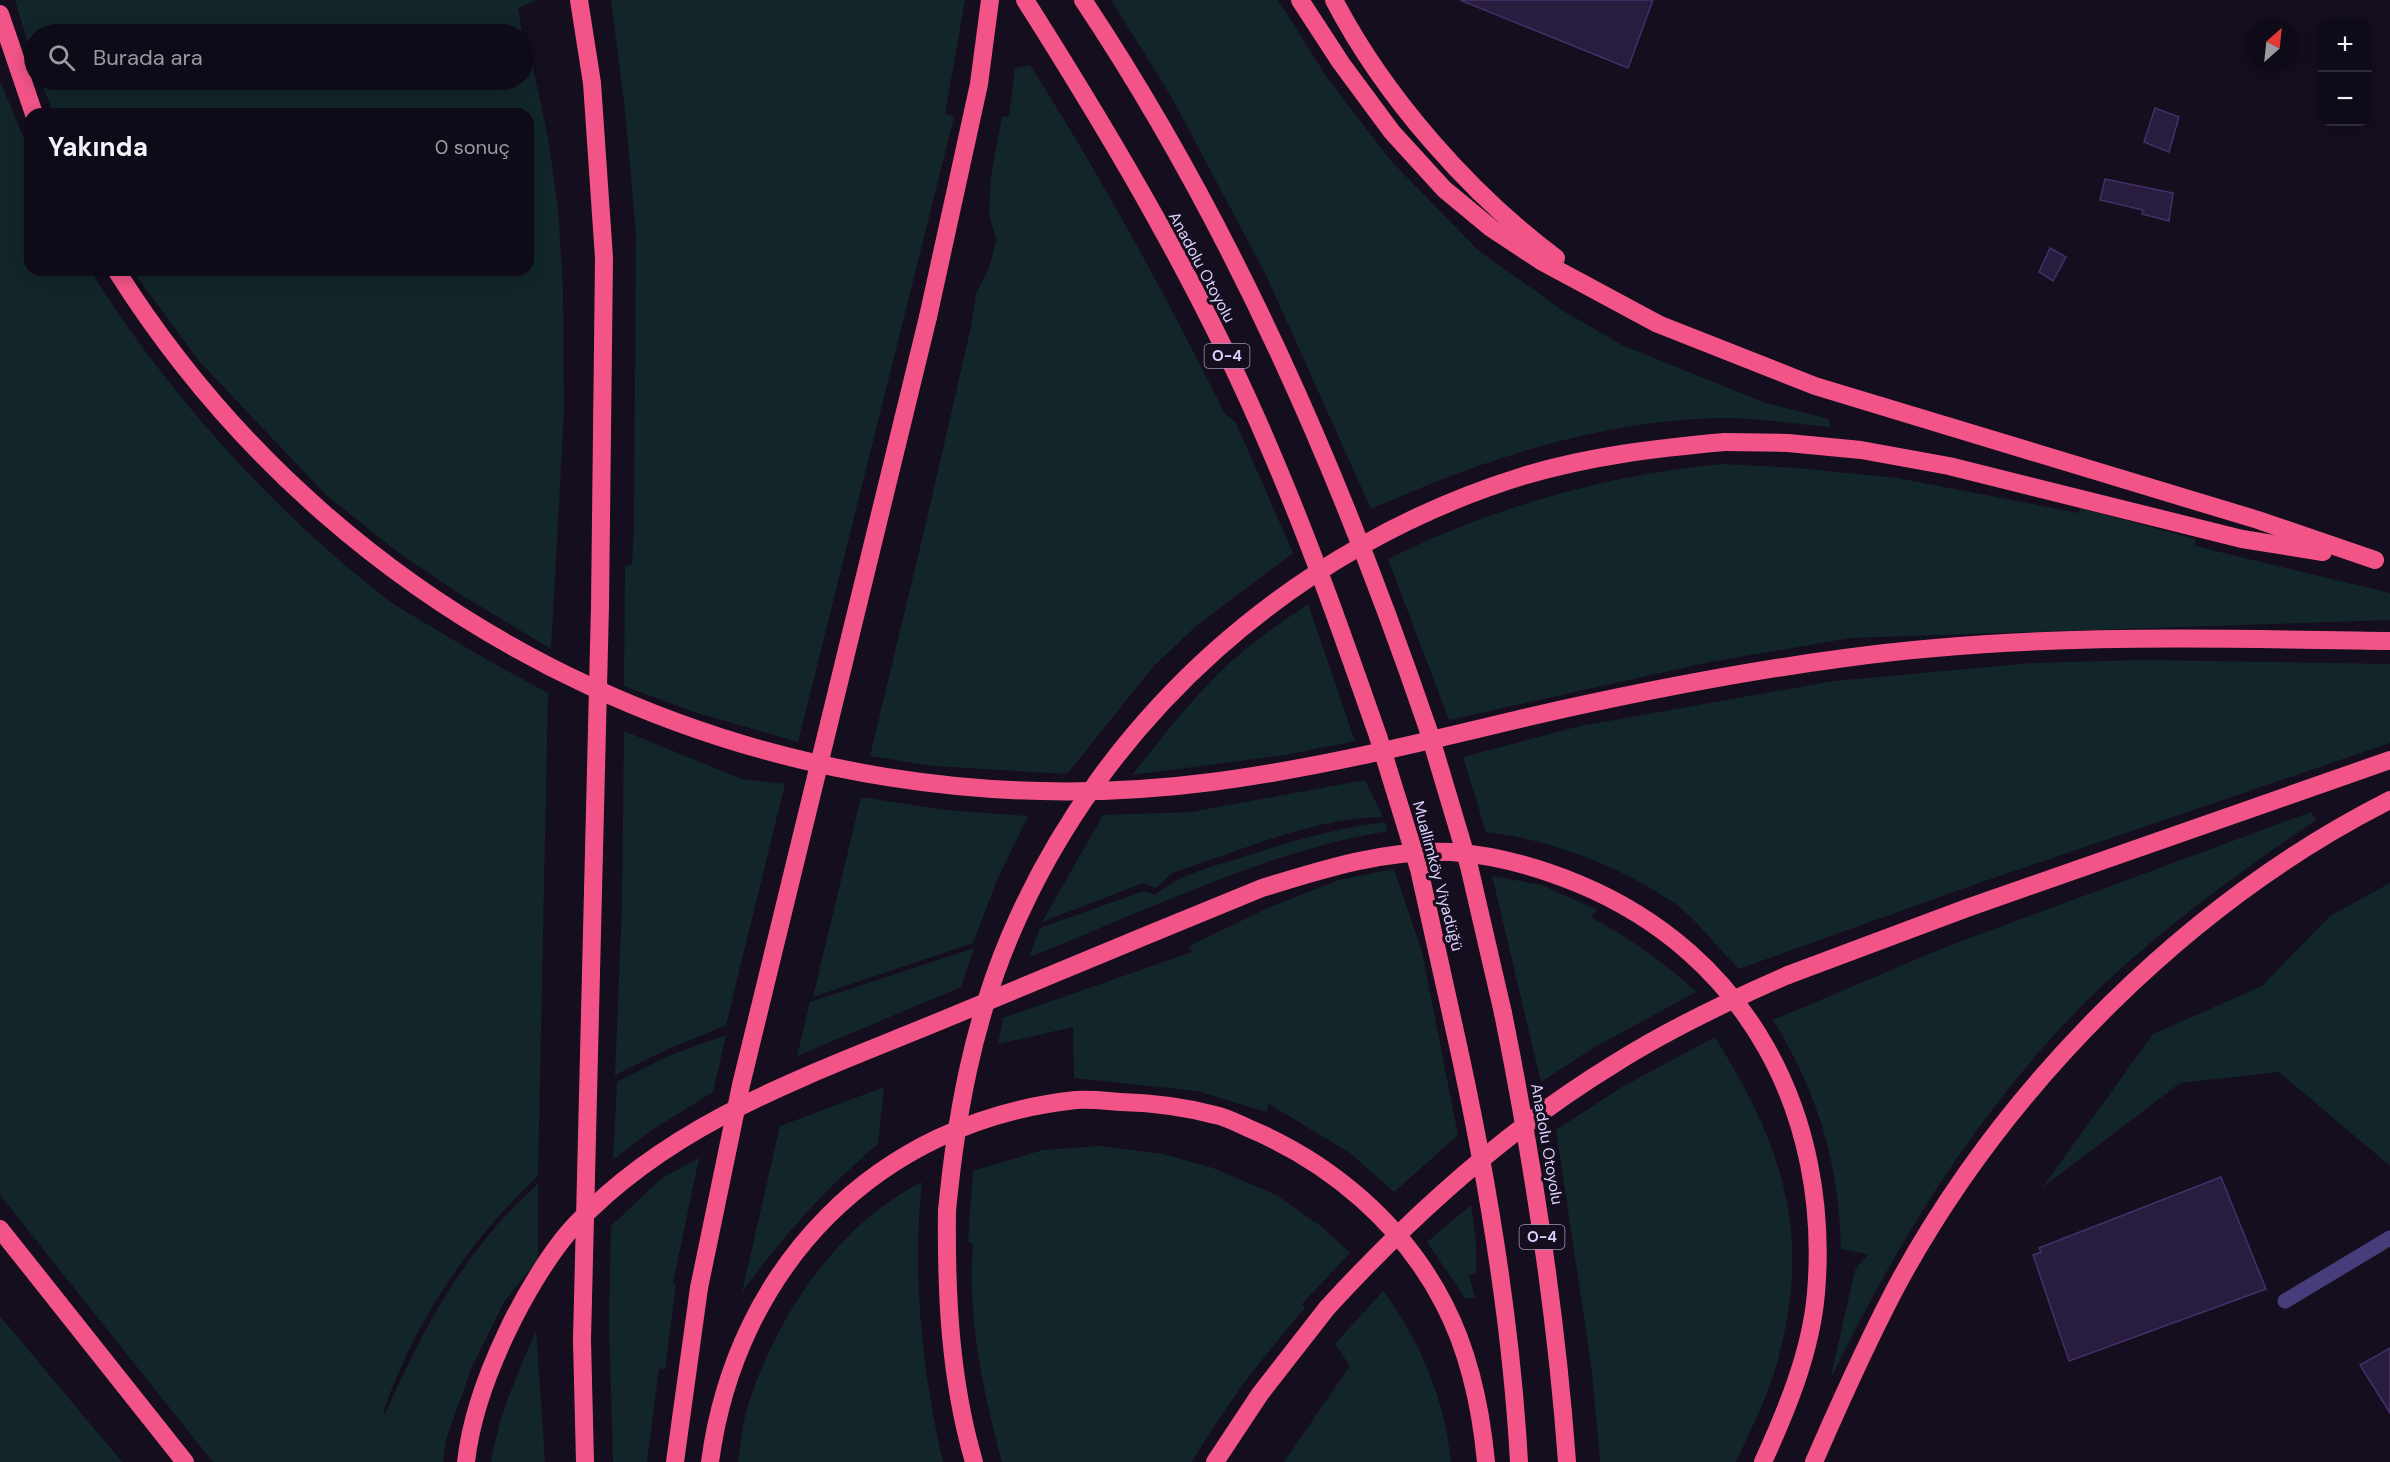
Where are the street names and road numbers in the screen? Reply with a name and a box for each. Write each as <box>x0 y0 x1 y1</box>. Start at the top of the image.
street label: Anadolu Otoyolu <box>1164 208 1240 326</box>
road number: O-4 <box>1204 344 1250 368</box>
street label: Muallimköy Viyadüğü <box>1408 799 1468 953</box>
street label: Anadolu Otoyolu <box>1526 1082 1568 1206</box>
road number: O-4 <box>1520 1225 1564 1249</box>

